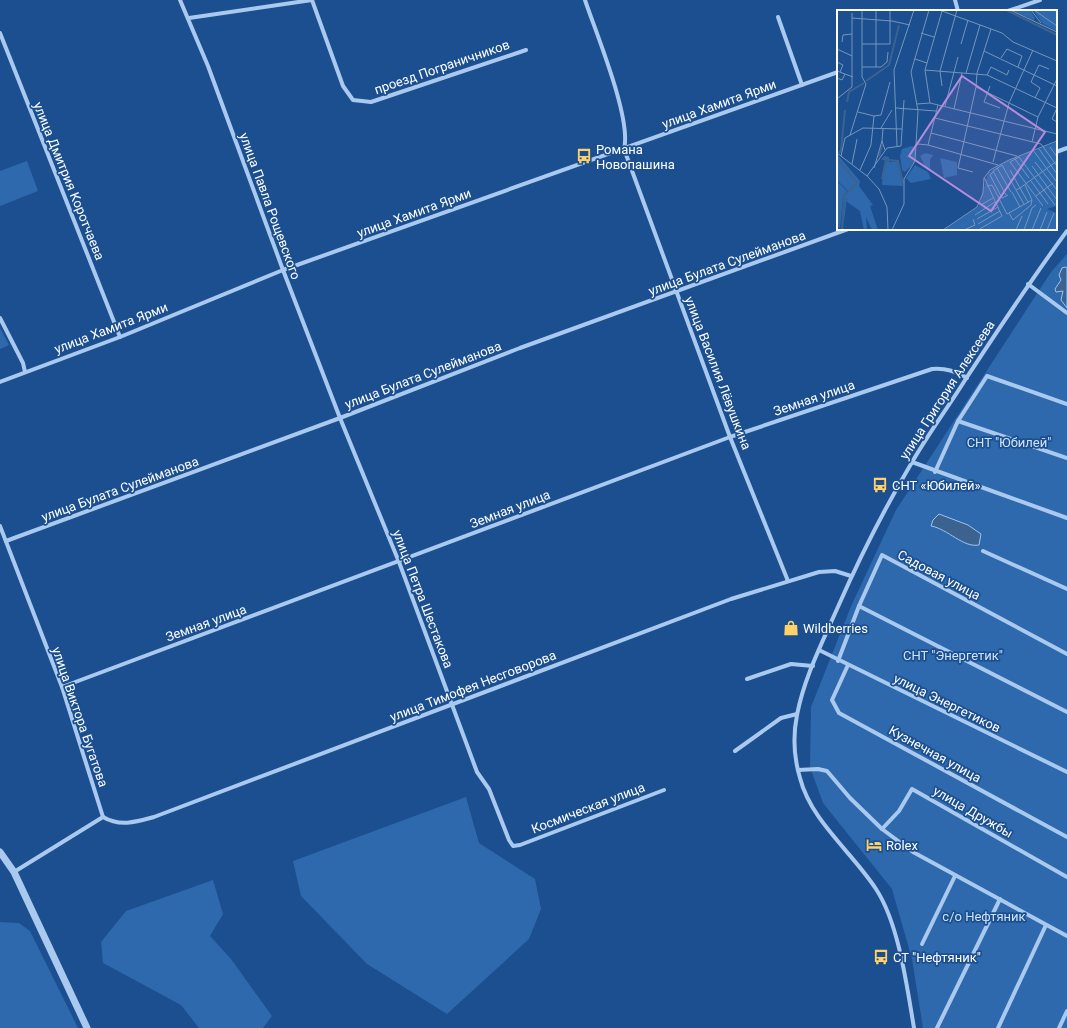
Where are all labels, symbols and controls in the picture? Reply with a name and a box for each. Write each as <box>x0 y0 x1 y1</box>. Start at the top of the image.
inset map <box>837 10 1057 230</box>
street label: проезд Пограничников <box>372 37 512 97</box>
street label: улица Хамита Ярми <box>660 76 778 132</box>
street label: улица Дмитрия Коротчаева <box>30 100 108 262</box>
street label: улица Павла Рощевского <box>236 131 304 281</box>
place label: Романа Новопашина <box>596 142 675 172</box>
bus stop icon: Романа Новопашина <box>575 147 593 165</box>
street label: улица Хамита Ярми <box>355 185 473 241</box>
street label: улица Булата Сулейманова <box>646 228 808 298</box>
street label: улица Василия Лёвушкина <box>682 294 754 452</box>
street label: улица Хамита Ярми <box>52 299 170 357</box>
street label: улица Григория Алексеева <box>896 318 998 462</box>
street label: улица Булата Сулейманова <box>343 338 503 412</box>
street label: Земная улица <box>771 377 857 419</box>
park label: СНТ "Юбилей" <box>967 435 1051 450</box>
street label: улица Булата Сулейманова <box>39 454 201 524</box>
bus stop icon: СНТ «Юбилей» <box>871 476 889 494</box>
place label: СНТ «Юбилей» <box>892 478 981 493</box>
street label: Земная улица <box>468 487 552 531</box>
street label: улица Петра Шестакова <box>390 528 456 670</box>
street label: Садовая улица <box>895 547 983 603</box>
street label: Земная улица <box>164 601 248 645</box>
shop icon: Wildberries <box>782 619 800 637</box>
place label: Wildberries <box>803 621 868 636</box>
street label: улица Виктора Бугатова <box>49 645 111 789</box>
street label: улица Тимофея Несговорова <box>388 647 558 725</box>
park label: СНТ "Энергетик" <box>903 648 1003 663</box>
street label: улица Энергетиков <box>891 671 1003 735</box>
street label: Кузнечная улица <box>886 722 984 786</box>
street label: Космическая улица <box>529 779 647 837</box>
street label: улица Дружбы <box>931 783 1015 841</box>
hotel icon: Rolex <box>865 836 883 854</box>
place label: Rolex <box>886 838 918 853</box>
park label: с/о Нефтяник <box>942 909 1026 924</box>
bus stop icon: СТ "Нефтяник" <box>872 948 890 966</box>
place label: СТ "Нефтяник" <box>893 950 981 965</box>

